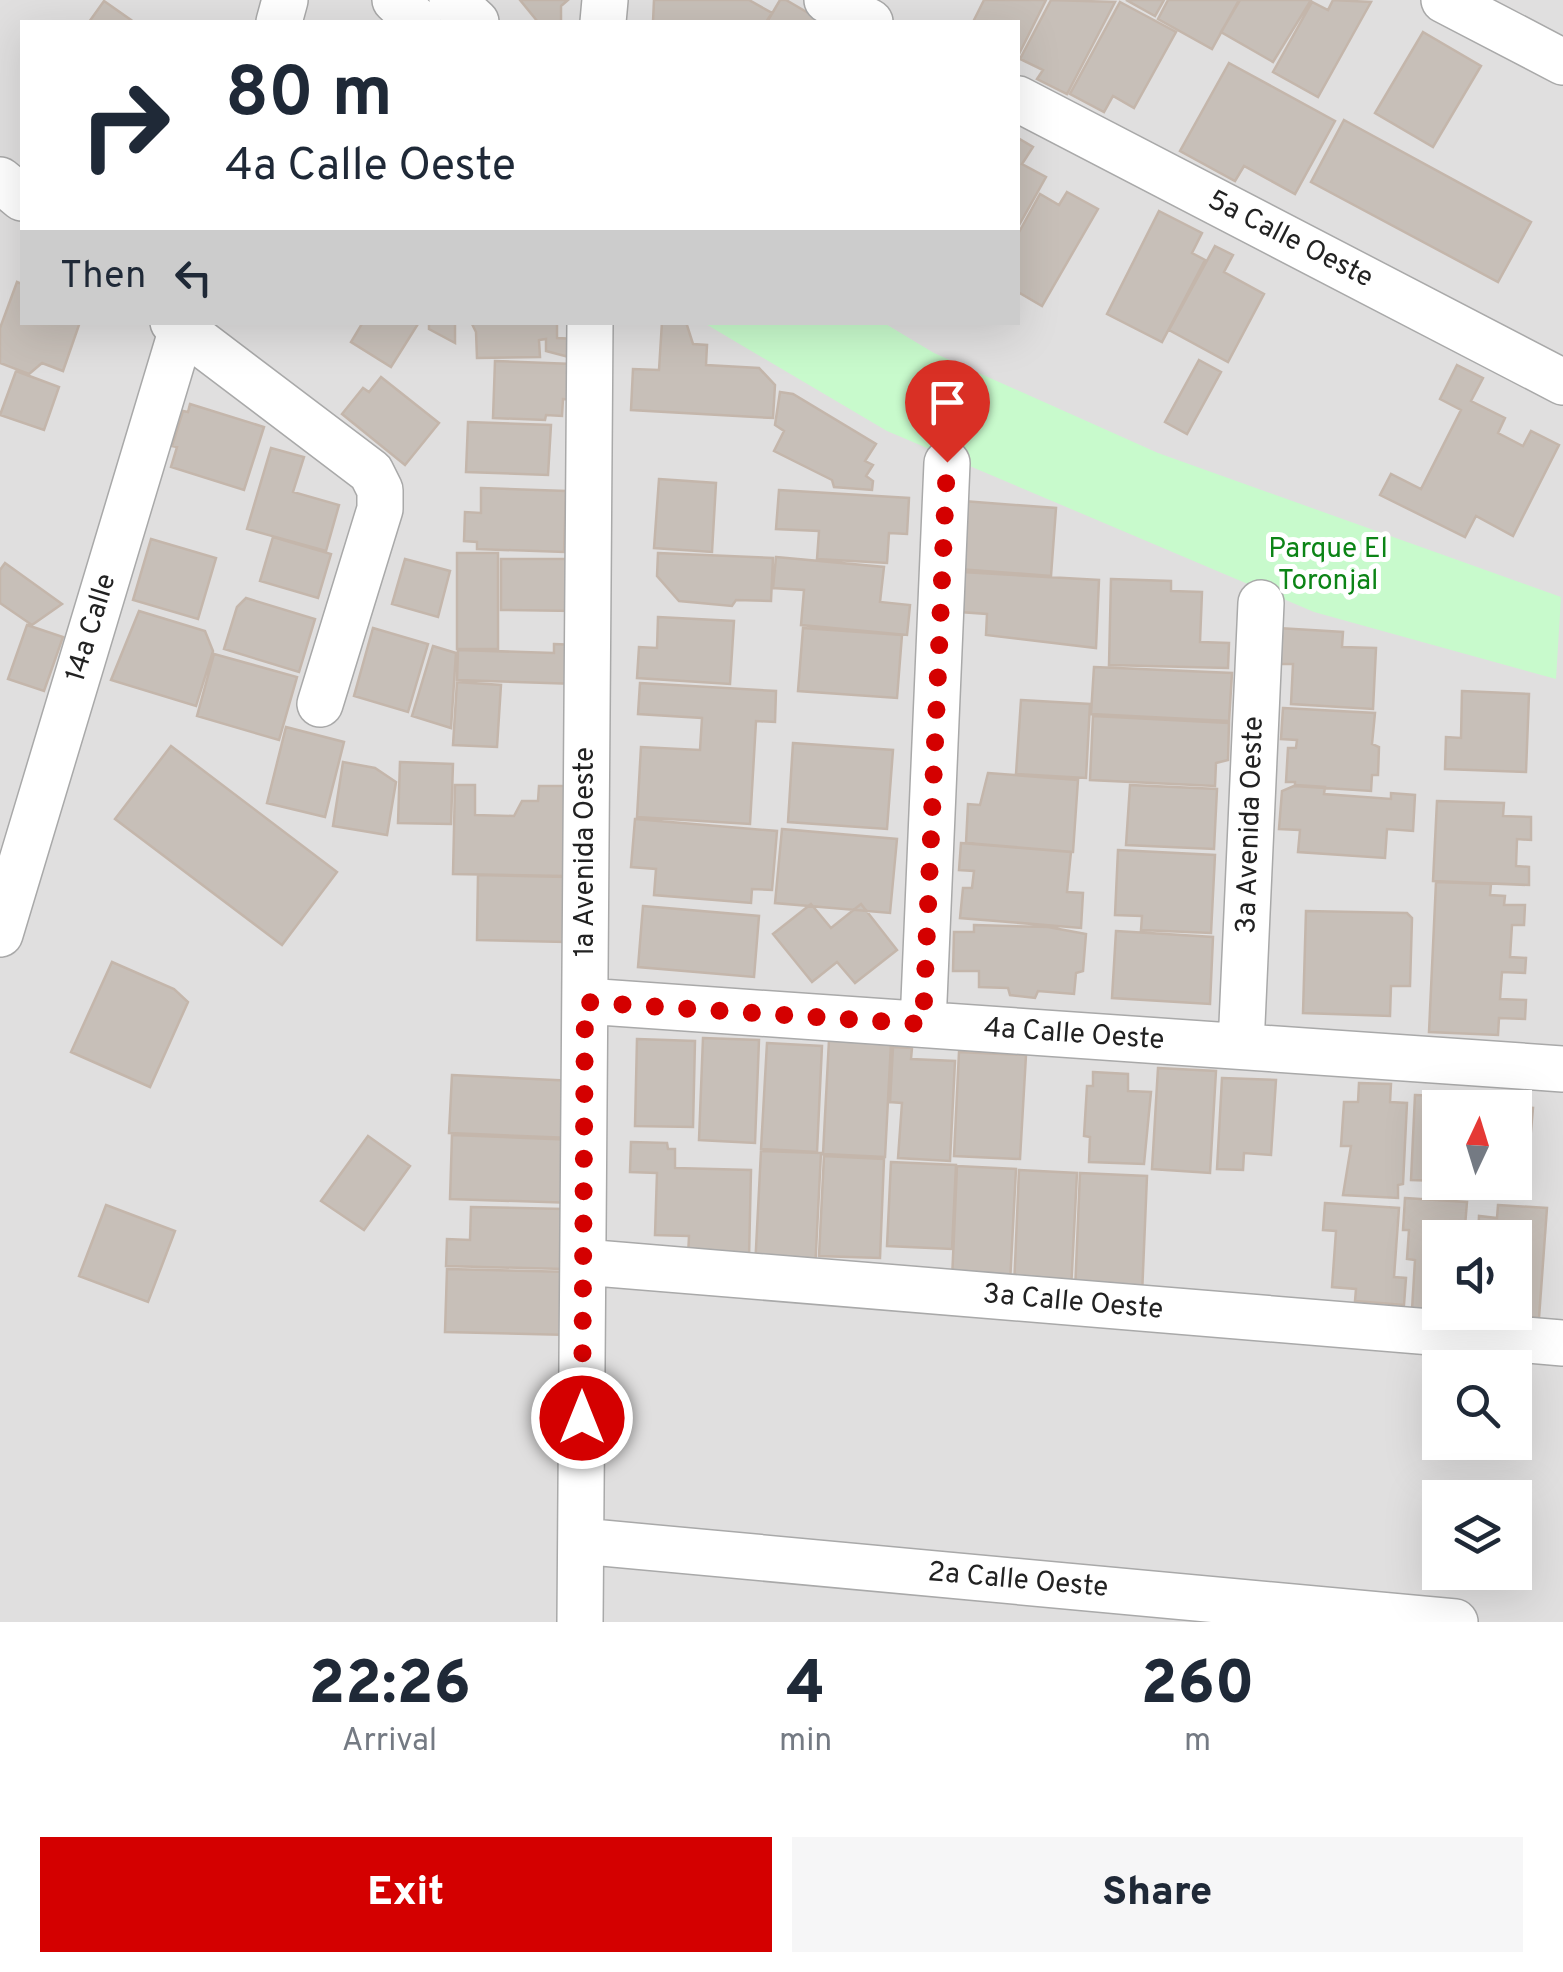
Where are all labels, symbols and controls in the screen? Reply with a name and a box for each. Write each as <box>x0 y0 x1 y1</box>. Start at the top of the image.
text: 80 m <box>225 52 393 141</box>
icon: right <box>60 60 190 190</box>
text: 4a Calle Oeste <box>225 139 516 196</box>
street label: 5a Calle Oeste <box>1201 183 1379 297</box>
icon: left <box>166 250 221 305</box>
text: Then <box>60 253 146 302</box>
pin <box>905 360 990 463</box>
icon: arrive <box>920 375 975 430</box>
park label: Parque El Toronjal <box>1268 532 1388 600</box>
street label: 14a Calle <box>59 570 125 686</box>
street label: 3a Avenida Oeste <box>1229 716 1273 934</box>
street label: 1a Avenida Oeste <box>568 747 604 957</box>
street label: 4a Calle Oeste <box>982 1011 1166 1059</box>
north arrow <box>1422 1090 1532 1200</box>
map controls <box>1422 1090 1532 1590</box>
button: sound <box>1422 1220 1532 1330</box>
street label: 3a Calle Oeste <box>981 1277 1165 1329</box>
button: search <box>1422 1350 1532 1460</box>
position arrow <box>530 1366 634 1470</box>
button: layers <box>1422 1480 1532 1590</box>
street label: 2a Calle Oeste <box>926 1555 1110 1607</box>
text: 22:26 <box>308 1649 471 1725</box>
text: 4 <box>786 1649 825 1725</box>
text: 260 <box>1141 1649 1254 1725</box>
text: Arrival <box>342 1722 437 1762</box>
text: min <box>779 1722 832 1762</box>
text: m <box>1184 1722 1211 1762</box>
button: Exit <box>40 1837 772 1952</box>
button: Share <box>792 1837 1523 1952</box>

